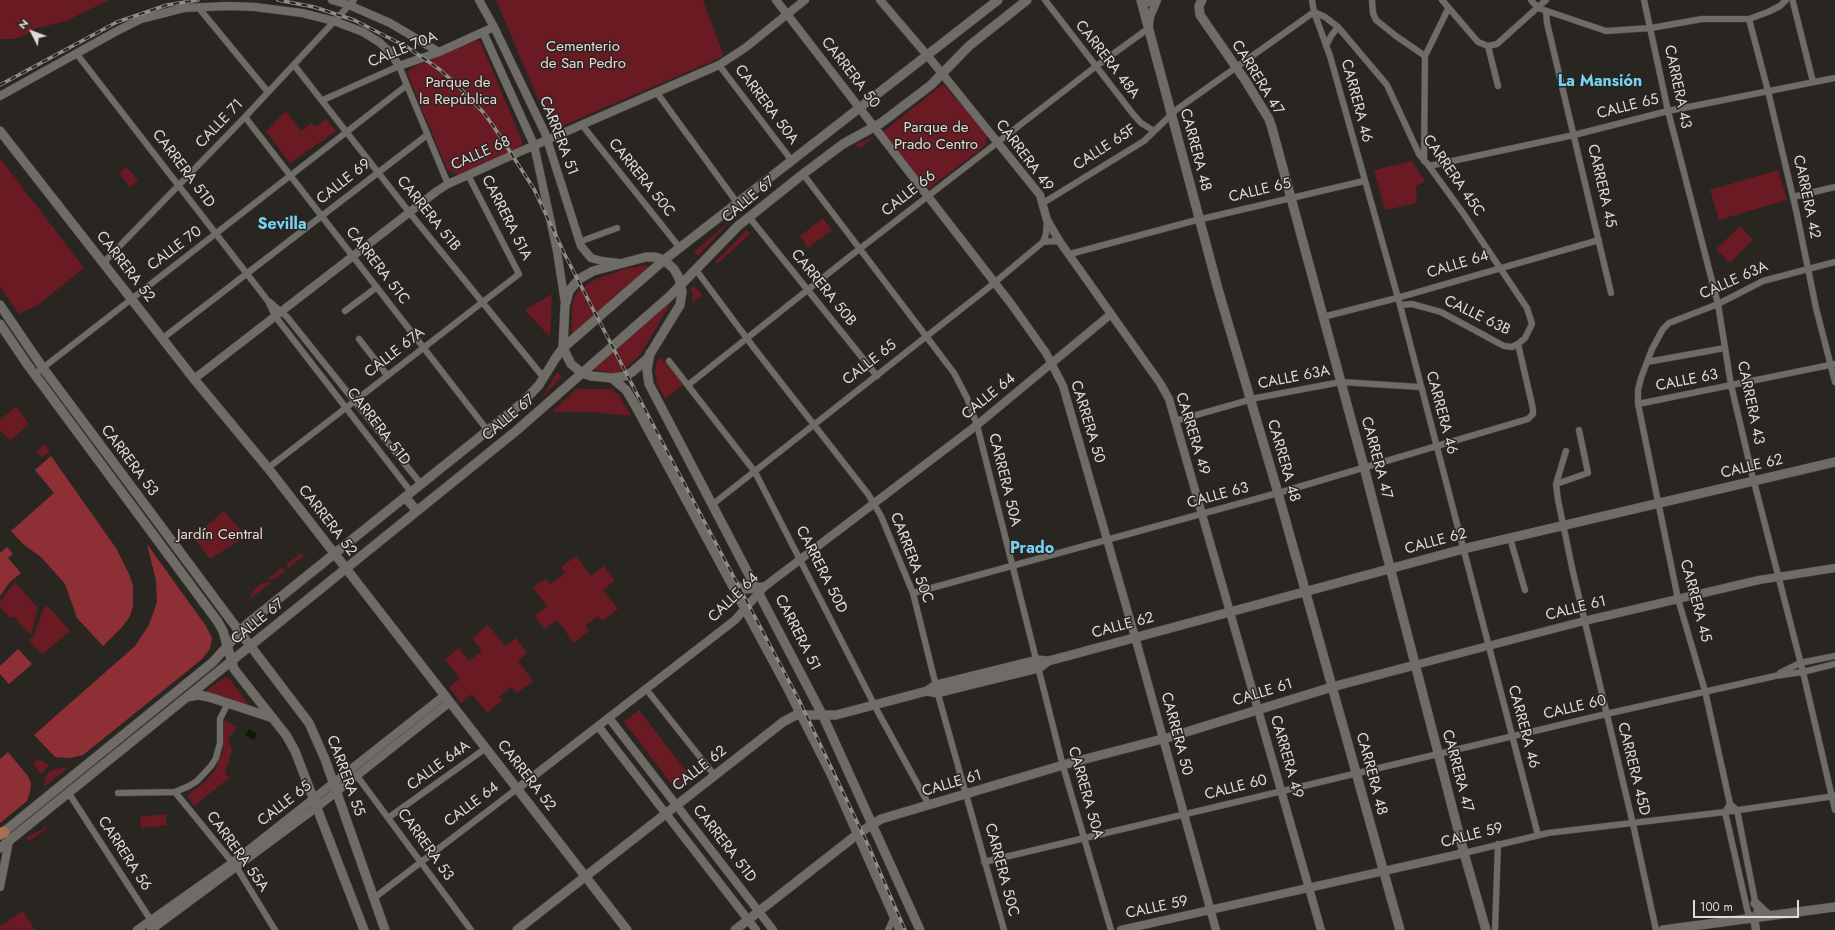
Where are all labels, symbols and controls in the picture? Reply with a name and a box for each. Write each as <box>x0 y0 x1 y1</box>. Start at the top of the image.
north arrow <box>12 12 52 52</box>
text: N <box>14 15 32 33</box>
street label: CARRERA 48A <box>1071 17 1143 103</box>
street label: CALLE 70A <box>366 28 440 72</box>
street label: CARRERA 50 <box>817 34 883 112</box>
street label: CARRERA 47 <box>1227 37 1287 119</box>
park label: Cementerio de San Pedro <box>540 38 626 73</box>
street label: CARRERA 43 <box>1659 44 1695 130</box>
street label: CARRERA 46 <box>1336 58 1376 144</box>
street label: CARRERA 50A <box>730 62 802 148</box>
district label: La Mansión <box>1558 72 1642 92</box>
park label: Parque de la República <box>419 74 497 109</box>
street label: CALLE 65 <box>1595 91 1661 123</box>
street label: CARRERA 51 <box>535 94 581 178</box>
street label: CALLE 71 <box>192 96 248 152</box>
street label: CARRERA 48 <box>1175 107 1215 193</box>
street label: CARRERA 49 <box>991 117 1057 195</box>
park label: Parque de Prado Centro <box>894 119 978 154</box>
street label: CALLE 65F <box>1070 121 1140 175</box>
street label: CARRERA 51D <box>148 126 218 212</box>
street label: CARRERA 45C <box>1418 132 1488 220</box>
street label: CALLE 68 <box>449 133 513 175</box>
street label: CARRERA 50C <box>604 135 678 221</box>
street label: CARRERA 45 <box>1583 143 1619 229</box>
street label: CARRERA 42 <box>1788 154 1824 240</box>
street label: CALLE 69 <box>313 155 375 209</box>
street label: CALLE 66 <box>878 167 940 221</box>
street label: CARRERA 51B <box>392 173 464 255</box>
street label: CARRERA 51A <box>477 173 535 263</box>
street label: CALLE 67 <box>719 173 779 227</box>
street label: CALLE 65 <box>1227 175 1293 207</box>
district label: Sevilla <box>257 215 307 235</box>
street label: CALLE 70 <box>144 223 206 275</box>
street label: CARRERA 51C <box>341 224 413 308</box>
street label: CARRERA 52 <box>92 228 158 306</box>
street label: CARRERA 50B <box>787 246 859 330</box>
street label: CALLE 64 <box>1425 247 1491 283</box>
street label: CALLE 63A <box>1697 258 1771 304</box>
street label: CALLE 63B <box>1441 292 1513 340</box>
street label: CALLE 67A <box>361 324 429 382</box>
street label: CALLE 65 <box>840 336 900 390</box>
street label: CARRERA 43 <box>1732 360 1768 446</box>
street label: CALLE 63A <box>1257 362 1331 394</box>
street label: CALLE 63 <box>1654 366 1720 396</box>
street label: CALLE 64 <box>959 370 1019 424</box>
street label: CARRERA 46 <box>1421 370 1461 456</box>
street label: CARRERA 50 <box>1066 379 1108 465</box>
street label: CARRERA 51D <box>342 385 414 469</box>
street label: CALLE 67 <box>479 391 539 445</box>
street label: CARRERA 49 <box>1171 391 1213 477</box>
street label: CARRERA 47 <box>1356 415 1396 501</box>
street label: CARRERA 48 <box>1263 418 1303 504</box>
street label: CARRERA 53 <box>96 422 162 500</box>
street label: CARRERA 50A <box>984 432 1024 528</box>
street label: CALLE 62 <box>1719 451 1785 483</box>
street label: CALLE 63 <box>1185 479 1251 513</box>
street label: CARRERA 52 <box>294 482 360 560</box>
street label: CARRERA 50C <box>885 510 937 606</box>
street label: CARRERA 50D <box>791 523 851 617</box>
street label: CALLE 62 <box>1403 525 1469 559</box>
park label: Jardín Central <box>177 526 263 544</box>
district label: Prado <box>1010 539 1054 559</box>
street label: CARRERA 45 <box>1675 558 1715 644</box>
street label: CALLE 64 <box>705 569 763 627</box>
street label: CARRERA 51 <box>770 592 824 674</box>
street label: CALLE 61 <box>1544 593 1608 625</box>
street label: CALLE 67 <box>228 595 288 649</box>
street label: CALLE 62 <box>1090 609 1156 643</box>
street label: CALLE 61 <box>1231 675 1295 711</box>
street label: CARRERA 46 <box>1503 684 1543 770</box>
street label: CARRERA 50 <box>1156 690 1196 778</box>
street label: CALLE 60 <box>1542 692 1608 724</box>
street label: CARRERA 49 <box>1266 714 1306 800</box>
street label: CARRERA 45D <box>1613 721 1653 817</box>
street label: CARRERA 47 <box>1437 728 1477 814</box>
street label: CARRERA 48 <box>1351 731 1391 817</box>
street label: CARRERA 55 <box>322 733 368 819</box>
street label: CALLE 64A <box>404 737 474 795</box>
street label: CARRERA 52 <box>493 737 559 815</box>
street label: CALLE 62 <box>669 742 731 796</box>
street label: CARRERA 50A <box>1063 745 1107 841</box>
street label: CALLE 61 <box>920 767 984 801</box>
street label: CALLE 60 <box>1203 772 1269 804</box>
street label: CALLE 65 <box>255 777 315 831</box>
street label: CALLE 64 <box>441 779 503 831</box>
street label: CARRERA 51D <box>688 802 760 886</box>
street label: CARRERA 53 <box>393 806 457 884</box>
street label: CARRERA 55A <box>202 808 272 896</box>
street label: CARRERA 56 <box>93 813 155 895</box>
street label: CALLE 59 <box>1439 820 1505 852</box>
street label: CARRERA 50C <box>980 822 1022 918</box>
scale bar <box>1695 892 1801 918</box>
street label: CALLE 59 <box>1124 893 1190 923</box>
text: 100 m <box>1700 898 1733 916</box>

